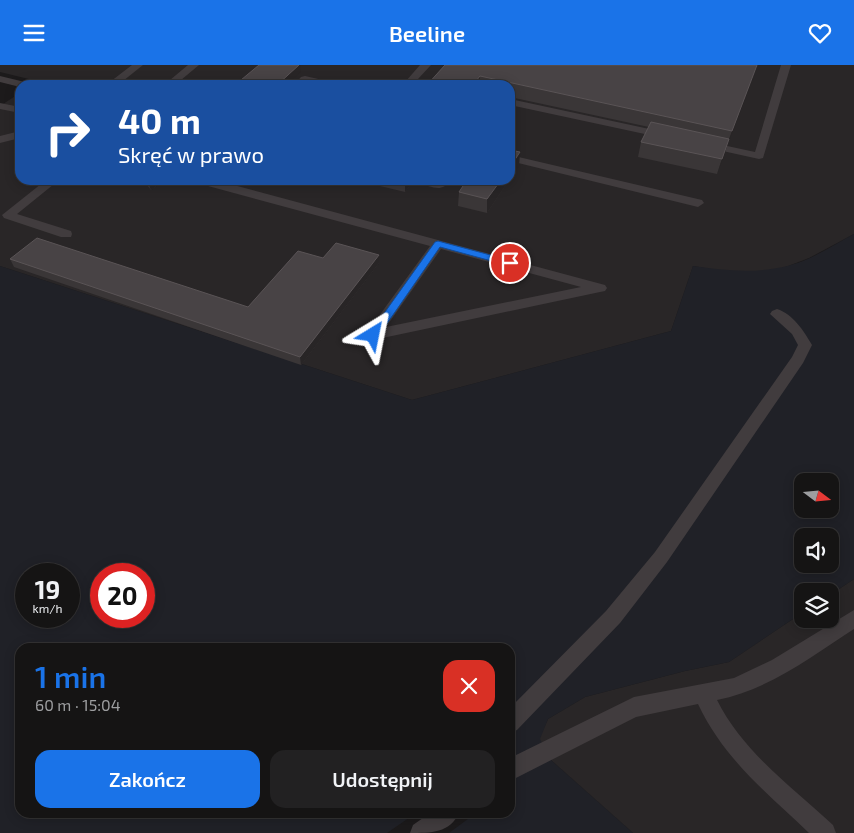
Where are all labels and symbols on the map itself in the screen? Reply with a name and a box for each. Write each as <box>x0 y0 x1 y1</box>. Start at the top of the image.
pin <box>489 242 531 284</box>
position arrow <box>346 308 398 360</box>
north arrow <box>794 473 839 517</box>
speed limit sign: 20 <box>90 563 155 628</box>

